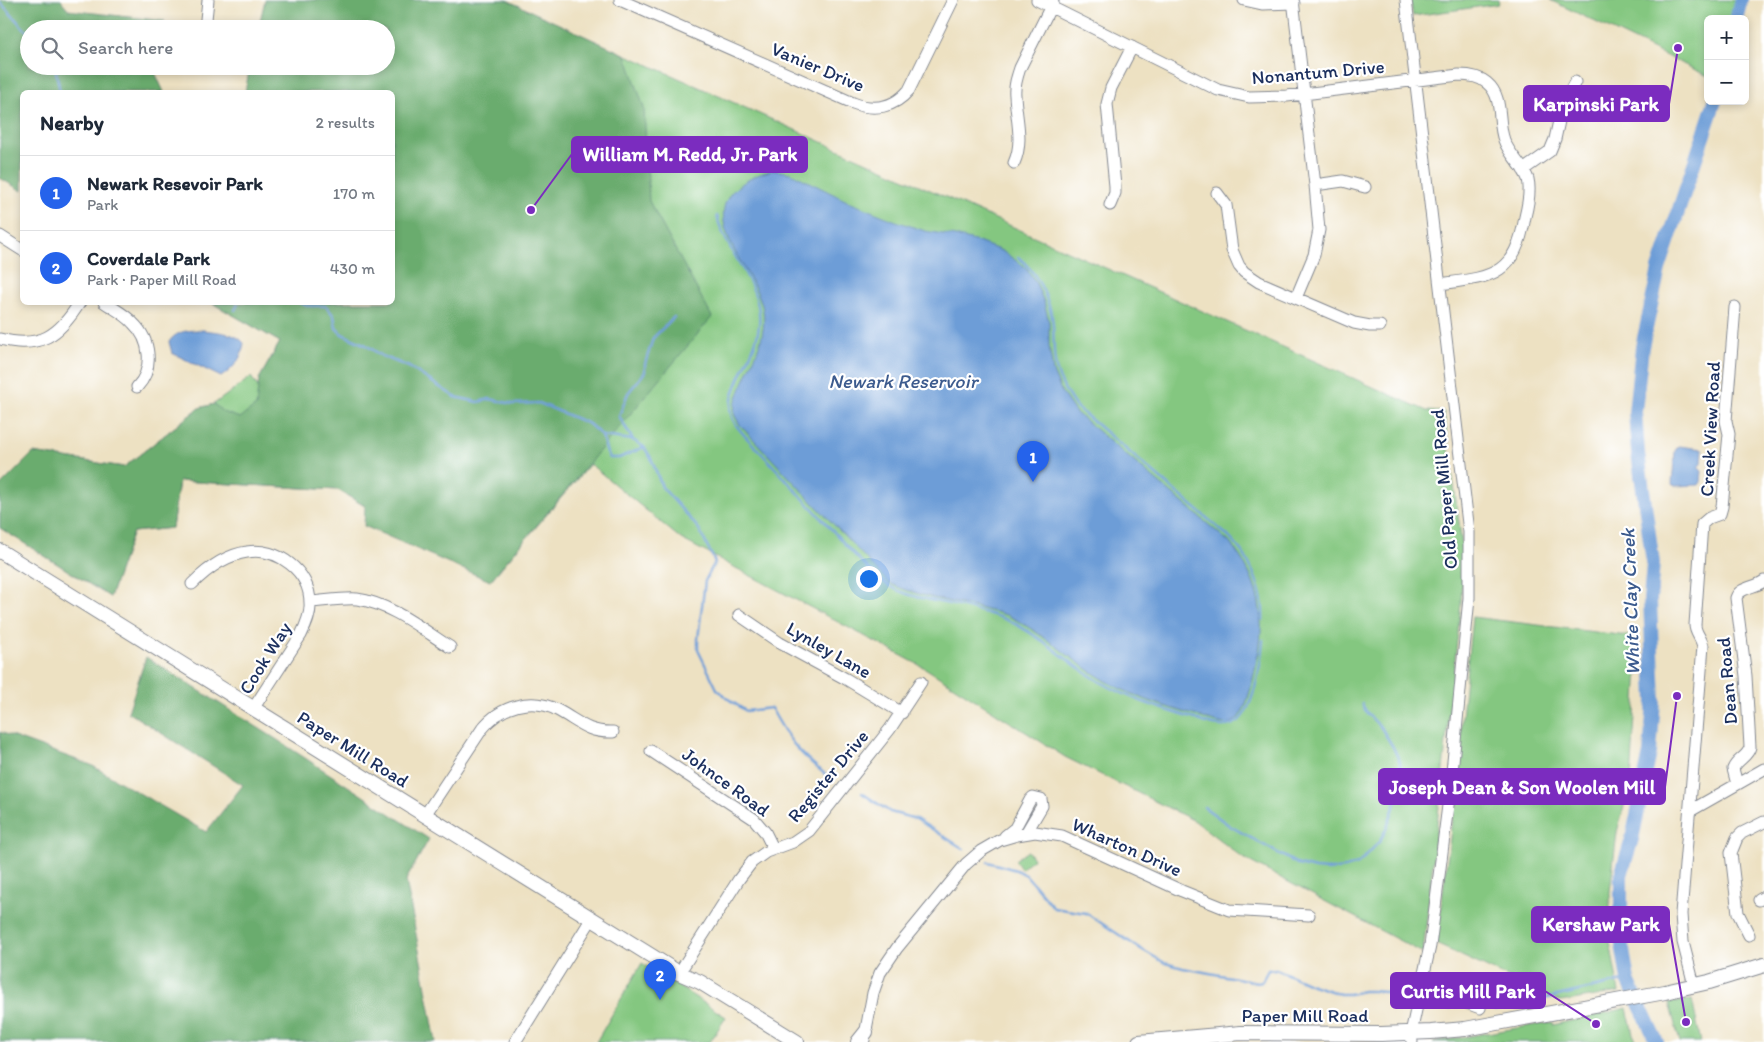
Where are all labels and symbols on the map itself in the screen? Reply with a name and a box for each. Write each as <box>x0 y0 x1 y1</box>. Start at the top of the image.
street label: Vanier Drive <box>768 37 868 97</box>
street label: Nonantum Drive <box>1251 55 1385 89</box>
callout: Karpinski Park <box>1524 86 1669 121</box>
text: Karpinski Park <box>1533 92 1659 117</box>
callout: William M. Redd, Jr. Park <box>572 137 807 172</box>
text: William M. Redd, Jr. Park <box>583 142 798 166</box>
street label: Creek View Road <box>1695 360 1725 497</box>
water label: Newark Reservoir <box>828 369 980 393</box>
street label: Old Paper Mill Road <box>1425 407 1462 570</box>
pin: 1 <box>1017 441 1049 482</box>
water label: White Clay Creek <box>1615 526 1645 676</box>
your location <box>856 566 882 592</box>
street label: Lynley Lane <box>782 617 876 683</box>
street label: Cook Way <box>234 618 296 698</box>
street label: Dean Road <box>1712 636 1742 726</box>
street label: Paper Mill Road <box>293 706 413 792</box>
street label: Register Drive <box>783 725 873 827</box>
street label: Johnce Road <box>678 743 775 822</box>
callout: Joseph Dean & Son Woolen Mill <box>1379 769 1665 804</box>
text: Joseph Dean & Son Woolen Mill <box>1388 775 1656 800</box>
street label: Wharton Drive <box>1069 813 1185 881</box>
callout: Kershaw Park <box>1532 907 1669 942</box>
text: Kershaw Park <box>1542 912 1660 936</box>
pin: 2 <box>644 959 676 1000</box>
callout: Curtis Mill Park <box>1391 973 1545 1008</box>
text: Curtis Mill Park <box>1401 979 1536 1003</box>
street label: Paper Mill Road <box>1242 1004 1368 1027</box>

